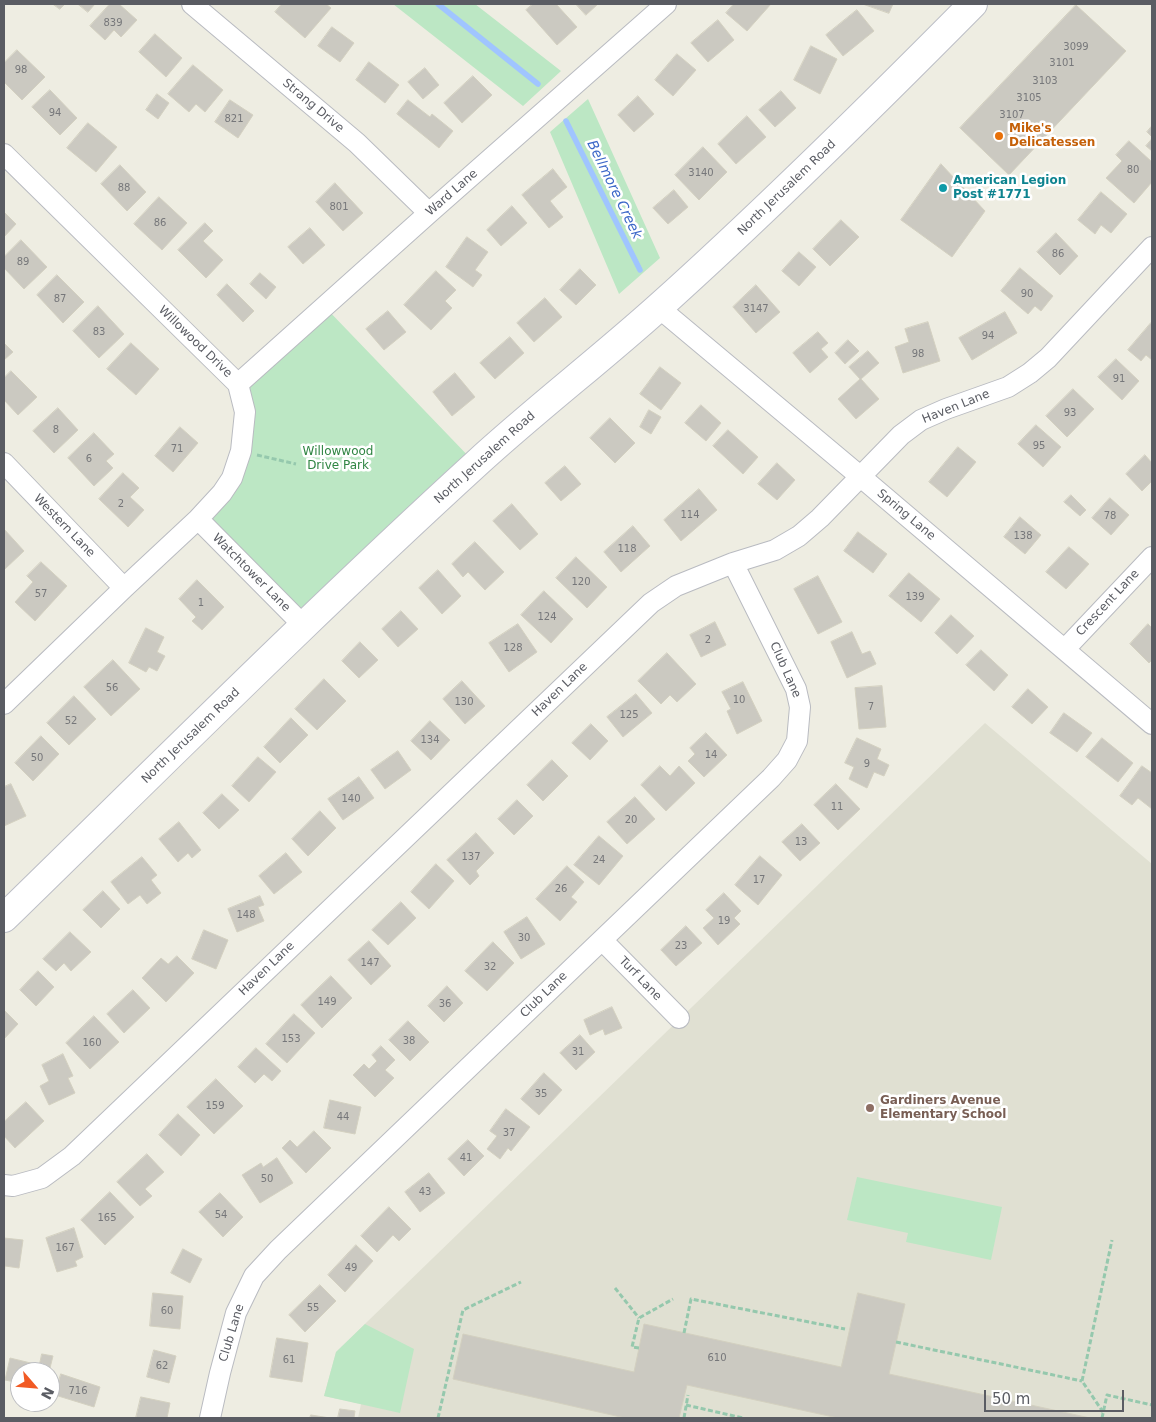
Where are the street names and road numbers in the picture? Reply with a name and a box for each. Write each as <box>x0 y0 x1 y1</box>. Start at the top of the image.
street label: Strang Drive <box>279 76 347 136</box>
street label: North Jerusalem Road <box>735 137 839 239</box>
street label: Ward Lane <box>423 167 481 219</box>
street label: Willowood Drive <box>155 303 235 381</box>
street label: Haven Lane <box>920 387 992 427</box>
street label: North Jerusalem Road <box>432 409 538 507</box>
street label: Spring Lane <box>874 486 938 544</box>
street label: Western Lane <box>30 491 98 561</box>
street label: Watchtower Lane <box>209 531 293 615</box>
street label: Crescent Lane <box>1073 567 1143 639</box>
street label: Club Lane <box>766 640 804 700</box>
street label: Haven Lane <box>529 660 591 720</box>
street label: North Jerusalem Road <box>139 685 243 787</box>
street label: Haven Lane <box>236 939 298 999</box>
street label: Turf Lane <box>616 954 664 1004</box>
street label: Club Lane <box>517 969 571 1021</box>
street label: Club Lane <box>216 1302 248 1364</box>

